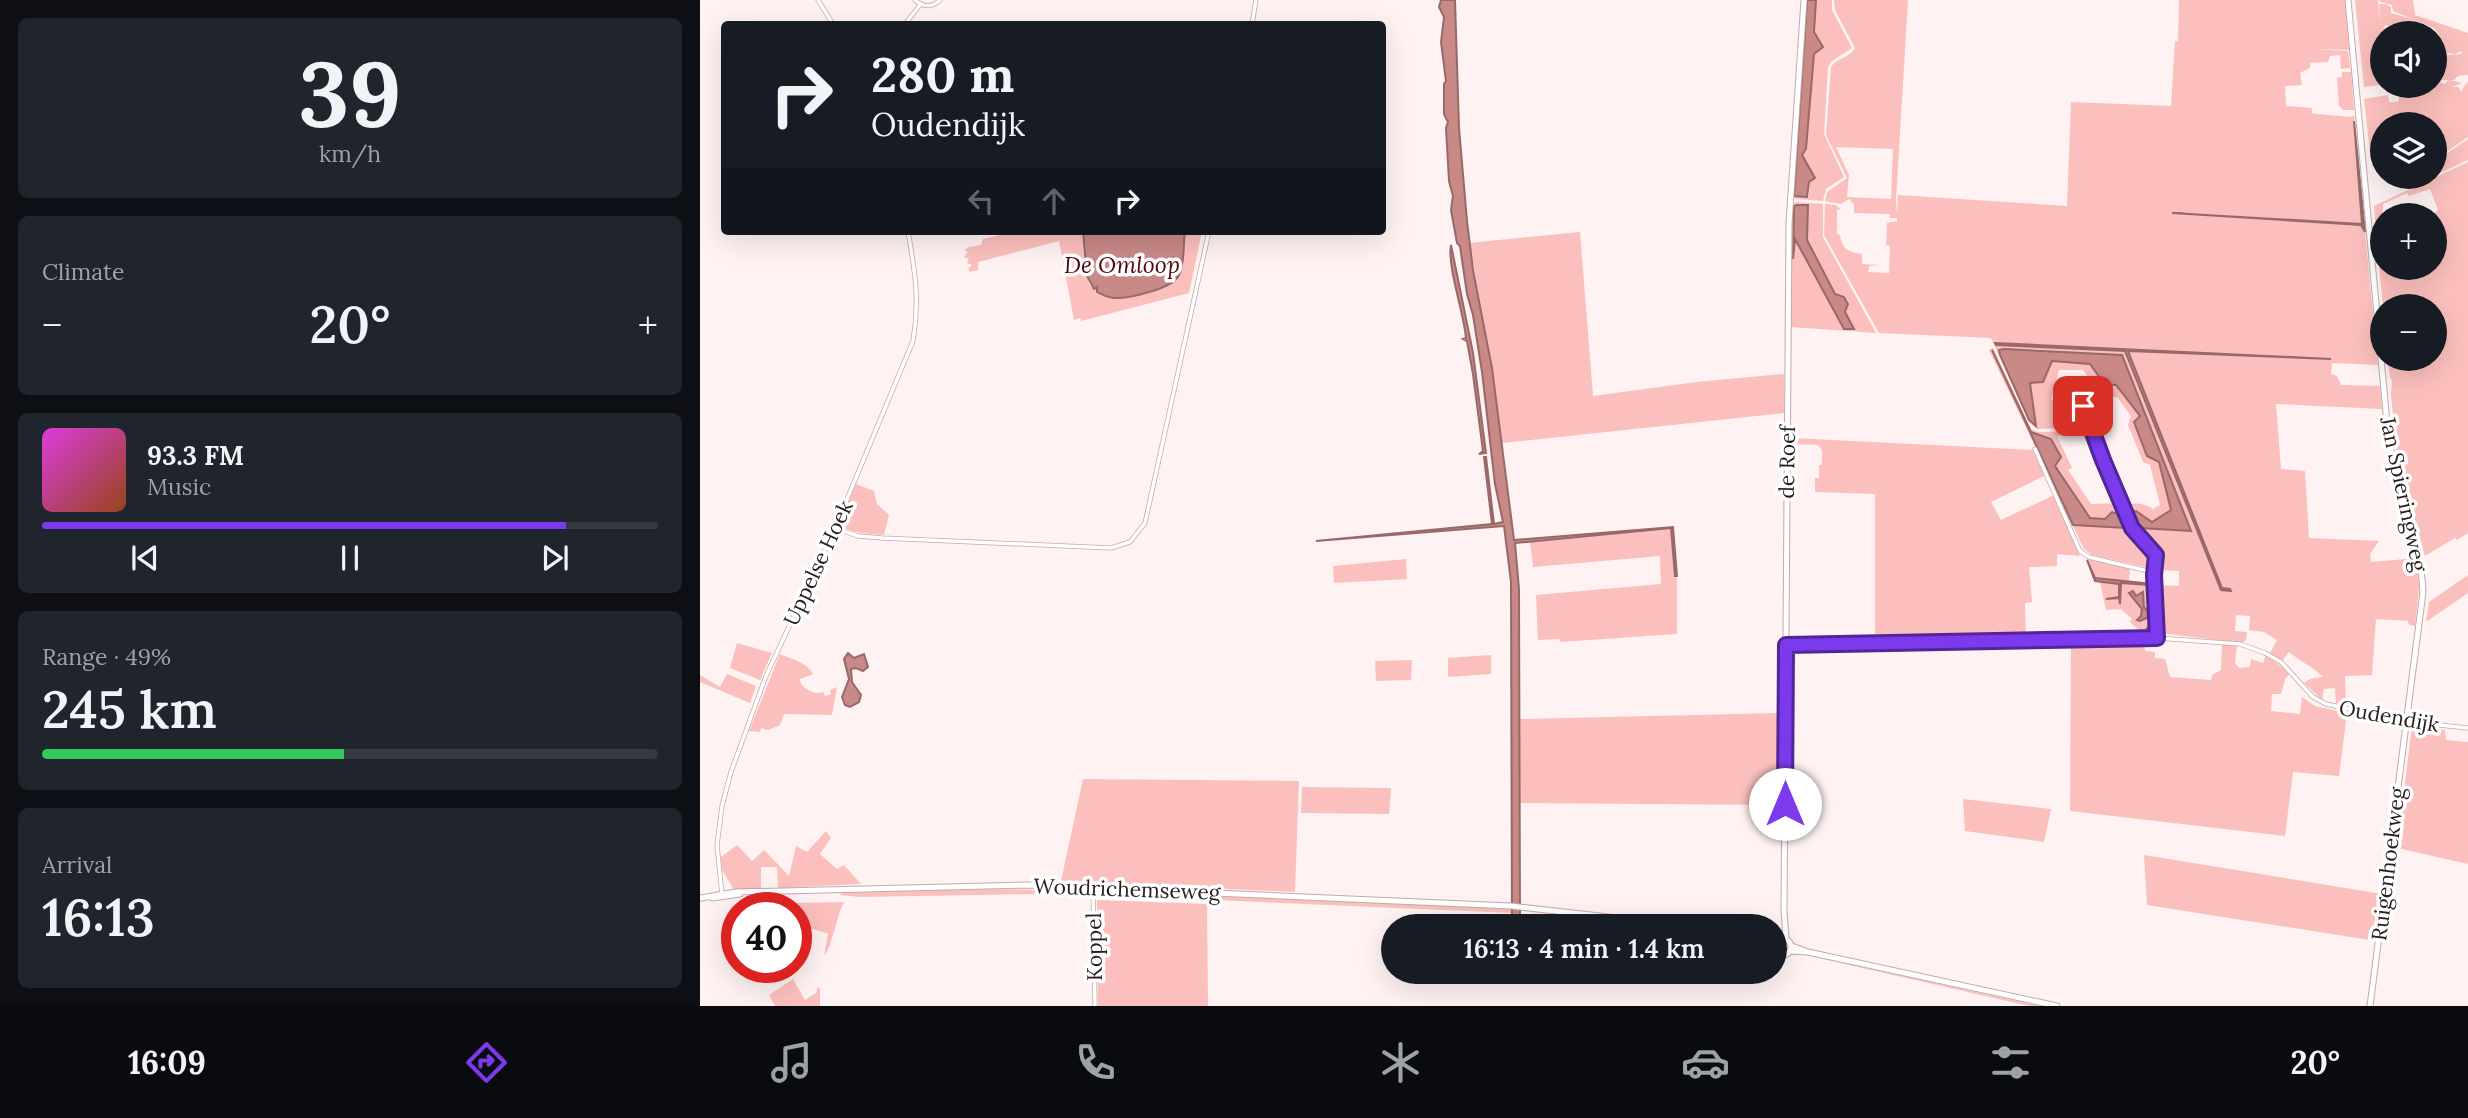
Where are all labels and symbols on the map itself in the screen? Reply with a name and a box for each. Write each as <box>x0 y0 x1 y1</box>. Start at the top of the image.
water label: De Omloop <box>1064 250 1180 279</box>
pin <box>2053 376 2113 436</box>
street label: Jan Spieringweg <box>2374 413 2434 574</box>
street label: de Roef <box>1773 423 1801 499</box>
street label: Uppelse Hoek <box>777 495 859 630</box>
street label: Oudendijk <box>2337 694 2442 738</box>
position arrow <box>1748 767 1822 841</box>
street label: Ruigenhoekweg <box>2365 785 2411 942</box>
street label: Woudrichemseweg <box>1033 872 1221 906</box>
speed limit sign: 40 <box>721 892 812 983</box>
street label: Koppel <box>1080 913 1108 981</box>

